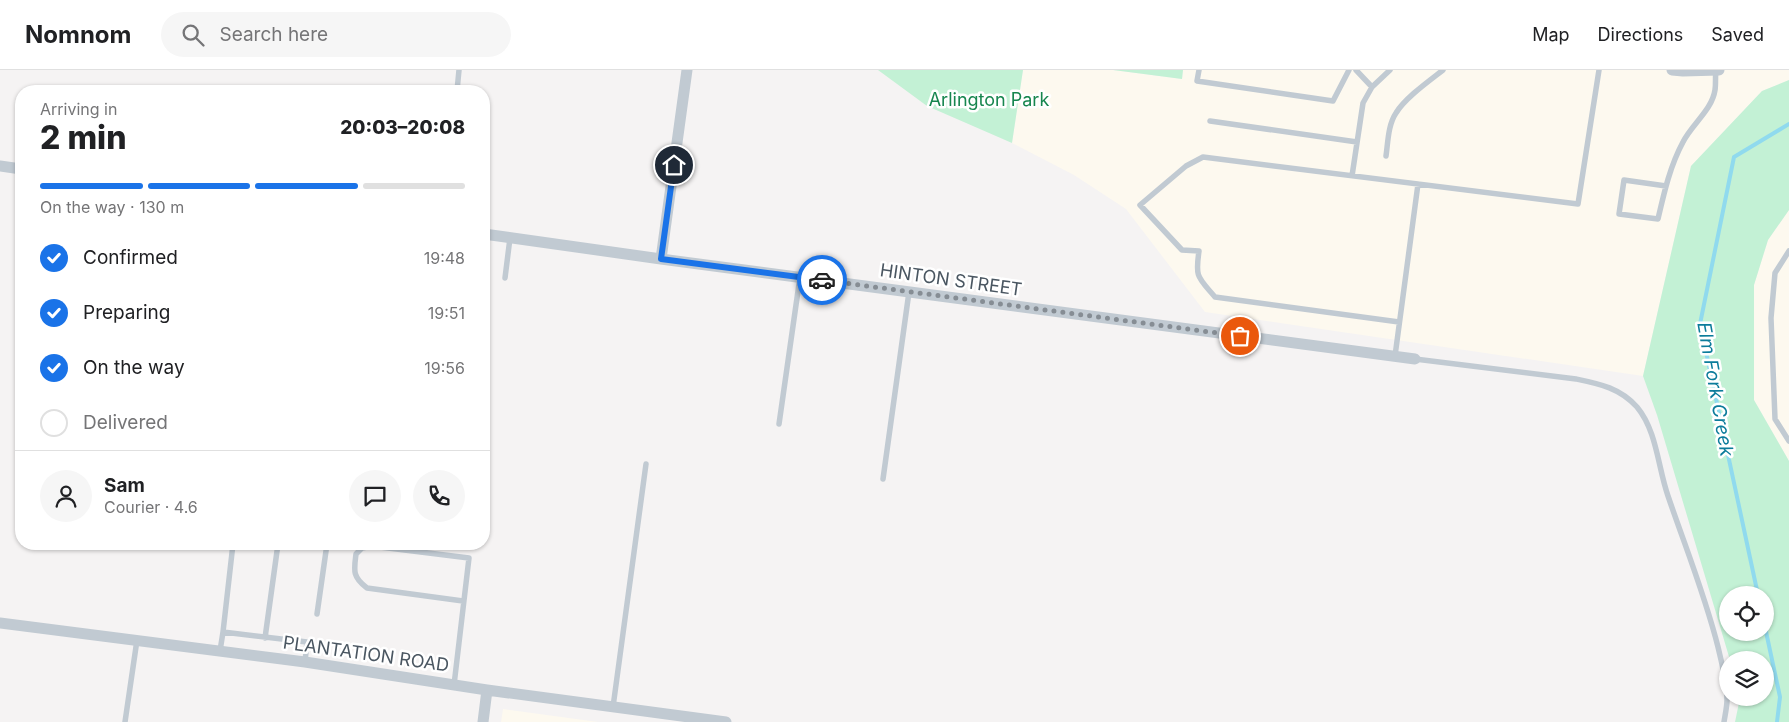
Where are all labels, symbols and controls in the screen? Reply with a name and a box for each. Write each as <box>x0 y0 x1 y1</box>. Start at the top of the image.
search box <box>161 12 511 57</box>
text: Nomnom <box>25 20 131 49</box>
icon: search <box>179 21 207 49</box>
text: Search here <box>219 23 328 46</box>
text: Map <box>1532 24 1570 45</box>
text: Directions <box>1598 24 1683 45</box>
text: Saved <box>1711 24 1764 45</box>
park label: Arlington Park <box>929 89 1049 110</box>
text: Arriving in <box>40 99 117 119</box>
text: 20:03–20:08 <box>340 116 465 139</box>
text: 2 min <box>40 118 126 157</box>
pin <box>653 144 695 186</box>
icon: home <box>660 151 688 179</box>
text: On the way · 130 m <box>40 197 184 217</box>
icon: check <box>40 244 68 272</box>
text: Confirmed <box>83 246 178 269</box>
text: 19:48 <box>424 248 465 268</box>
courier <box>797 255 847 305</box>
street label: HINTON STREET <box>879 259 1023 300</box>
icon: car <box>808 266 836 294</box>
icon: check <box>40 299 68 327</box>
text: Preparing <box>83 301 170 324</box>
text: 19:51 <box>428 303 465 323</box>
pin <box>1219 315 1261 357</box>
water label: Elm Fork Creek <box>1692 320 1739 459</box>
icon: bag <box>1226 322 1254 350</box>
icon: check <box>40 354 68 382</box>
text: On the way <box>83 356 185 379</box>
text: 19:56 <box>424 358 465 378</box>
text: Delivered <box>83 411 168 434</box>
button: person <box>40 470 92 522</box>
button: chat <box>349 470 401 522</box>
button: phone <box>413 470 465 522</box>
text: Sam <box>104 474 145 497</box>
text: Courier · 4.6 <box>104 497 198 517</box>
map controls <box>1719 586 1774 706</box>
button: locate <box>1719 586 1774 641</box>
street label: PLANTATION ROAD <box>282 631 451 676</box>
button: layers <box>1719 651 1774 706</box>

